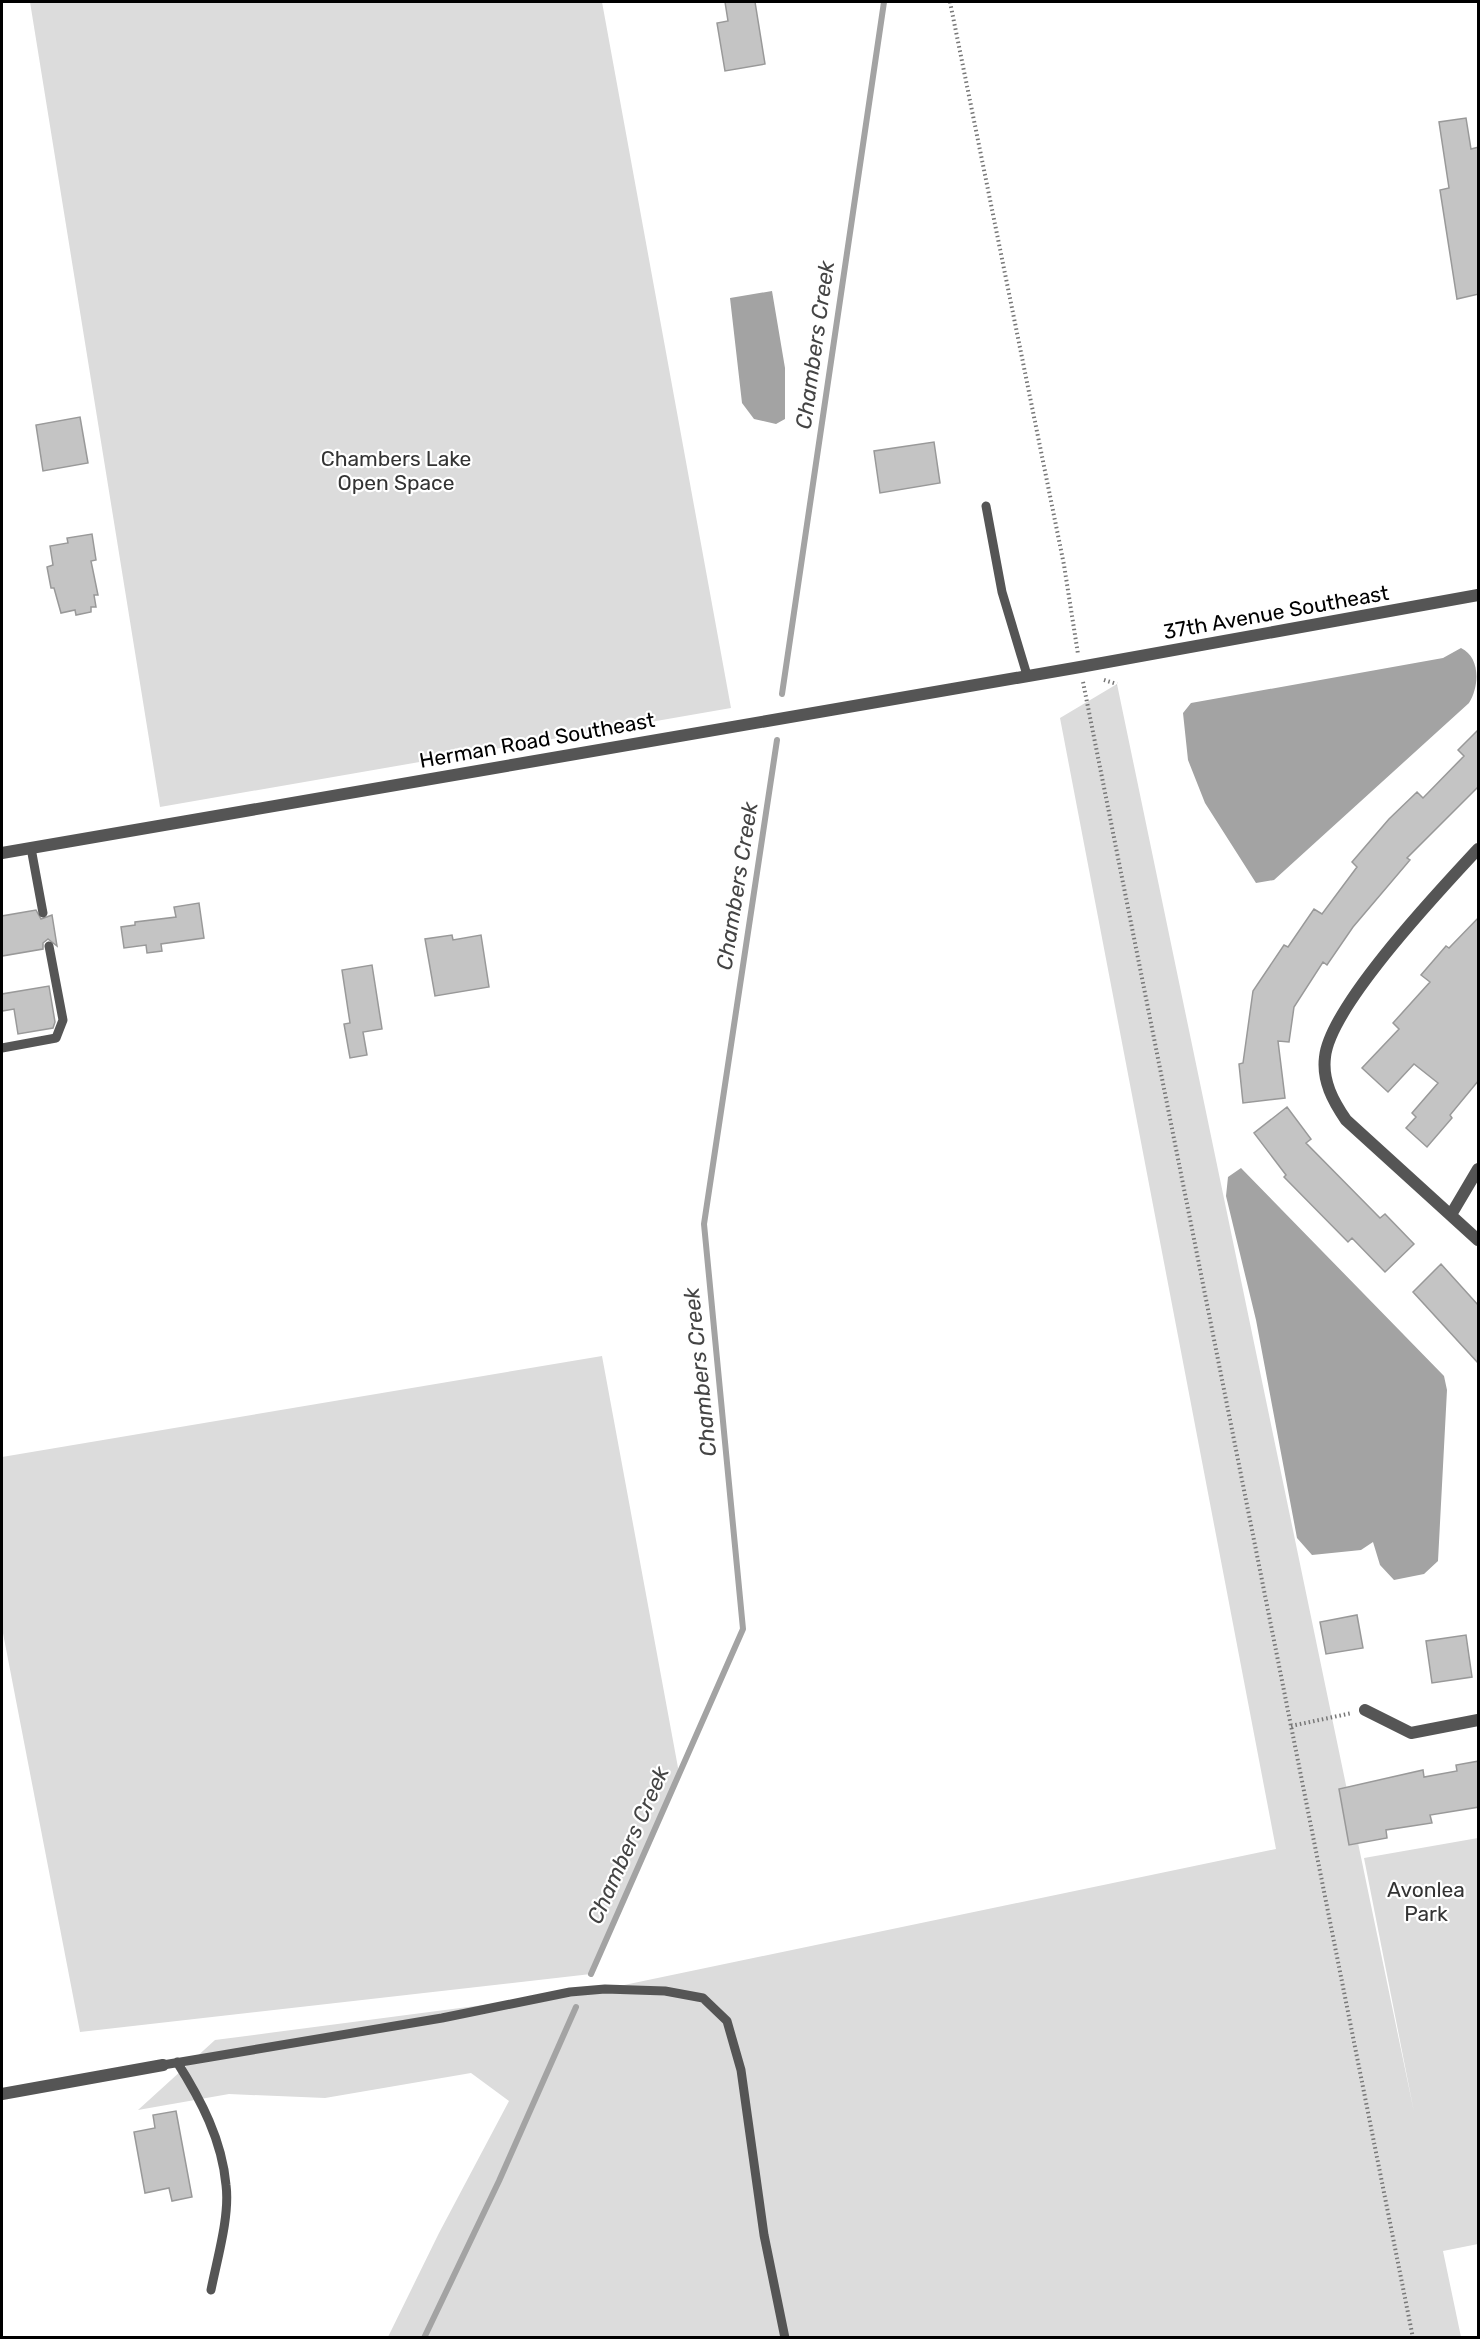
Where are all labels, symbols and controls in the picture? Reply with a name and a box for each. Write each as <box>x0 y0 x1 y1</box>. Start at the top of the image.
water label: Chambers Creek <box>790 258 840 431</box>
park label: Chambers Lake Open Space <box>321 446 471 495</box>
street label: 37th Avenue Southeast <box>1161 580 1391 644</box>
street label: Herman Road Southeast <box>417 707 657 773</box>
water label: Chambers Creek <box>710 799 764 972</box>
water label: Chambers Creek <box>678 1286 722 1458</box>
water label: Chambers Creek <box>581 1761 675 1928</box>
park label: Avonlea Park <box>1387 1877 1465 1926</box>

